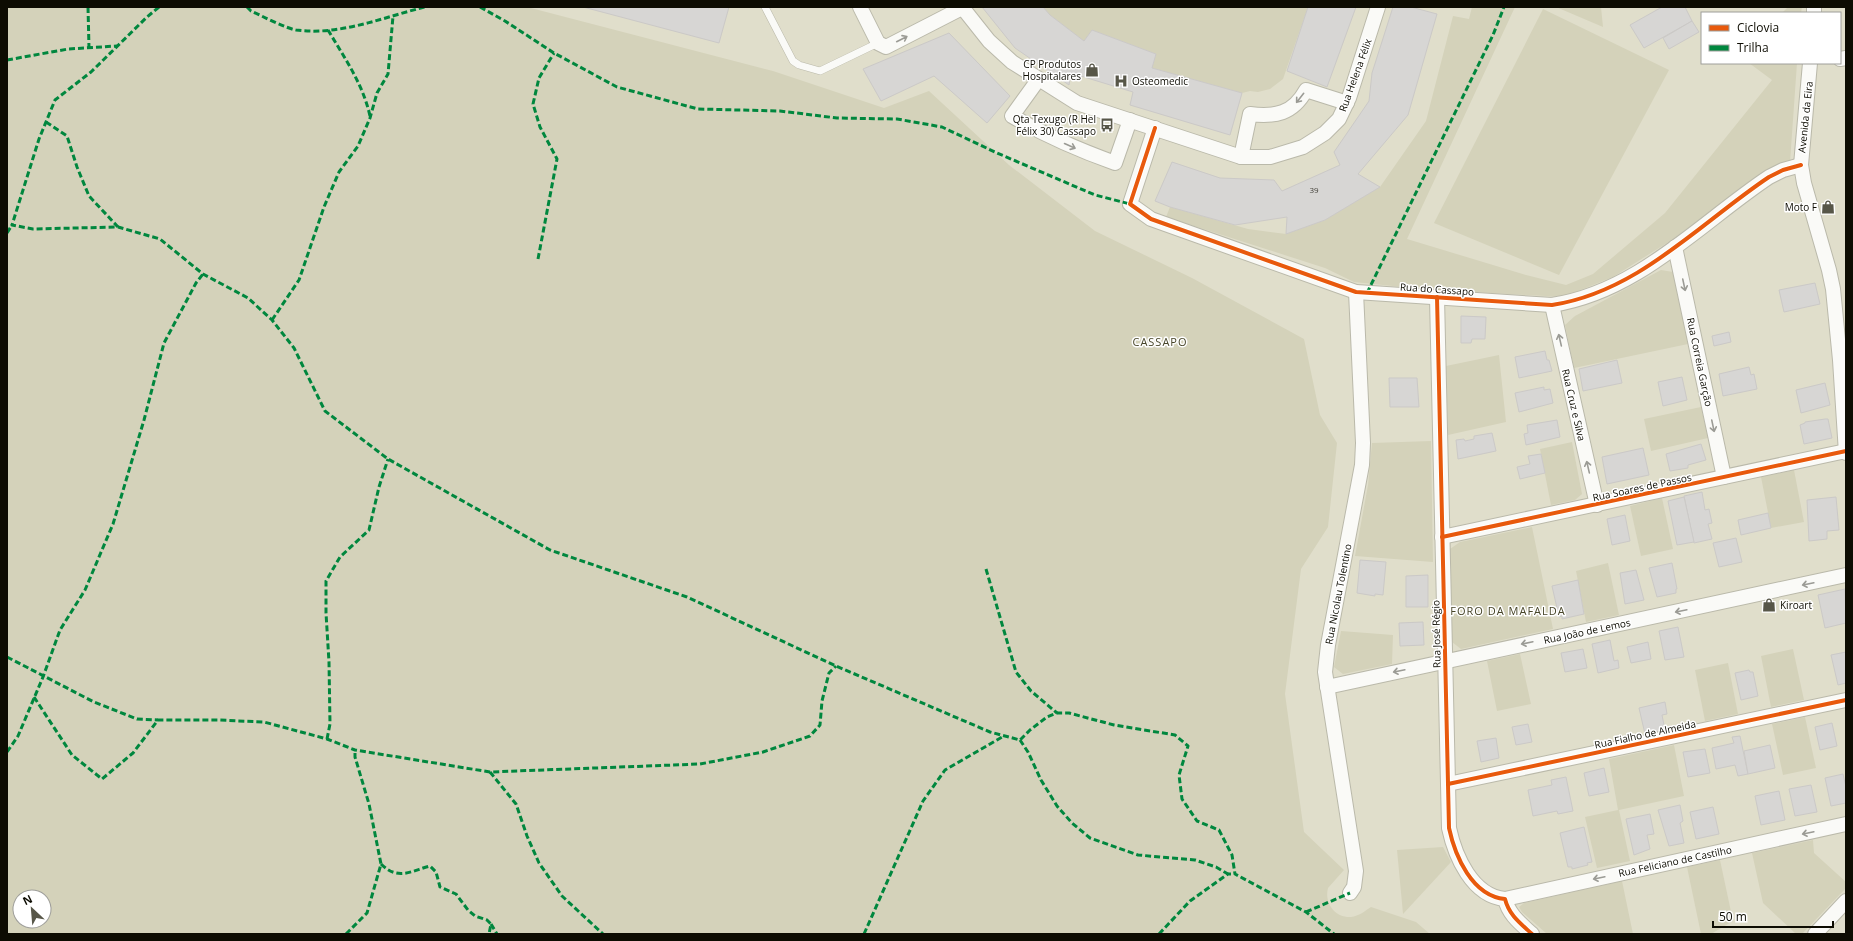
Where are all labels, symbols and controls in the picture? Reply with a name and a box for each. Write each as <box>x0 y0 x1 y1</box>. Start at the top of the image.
legend <box>1701 12 1841 64</box>
text: Ciclovia <box>1737 19 1779 36</box>
one-way arrow <box>896 35 908 42</box>
street label: Rua Helena Félix <box>1335 36 1375 114</box>
text: Trilha <box>1737 39 1769 56</box>
place label: CP Produtos Hospitalares <box>1023 57 1081 83</box>
shop icon: CP Produtos Hospitalares <box>1084 62 1100 78</box>
hospital icon: Osteomedic <box>1113 73 1129 89</box>
place label: Osteomedic <box>1132 74 1188 88</box>
street label: Avenida da Eira <box>1794 81 1816 153</box>
one-way arrow <box>1296 93 1305 104</box>
place label: Qta Texugo (R Hel Félix 30) Cassapo <box>1013 112 1096 138</box>
bus stop icon: Qta Texugo (R Hel Félix 30) Cassapo <box>1099 117 1115 133</box>
one-way arrow <box>1063 143 1075 150</box>
house number: 39 <box>1309 184 1319 195</box>
shop icon: Moto F <box>1820 199 1836 215</box>
place label: Moto F <box>1785 200 1817 214</box>
street label: Rua do Cassapo <box>1399 279 1475 299</box>
one-way arrow <box>1680 279 1688 292</box>
street label: Rua Correia Garção <box>1684 316 1716 408</box>
district label: CASSAPO <box>1132 334 1188 349</box>
one-way arrow <box>1555 334 1563 347</box>
street label: Rua Cruz e Silva <box>1559 368 1589 442</box>
one-way arrow <box>1710 419 1718 432</box>
one-way arrow <box>1584 461 1592 474</box>
street label: Rua Soares de Passos <box>1591 470 1693 504</box>
street label: Rua Nicolau Tolentino <box>1321 543 1355 645</box>
one-way arrow <box>1802 580 1815 588</box>
shop icon: Kiroart <box>1761 597 1777 613</box>
place label: Kiroart <box>1780 598 1812 612</box>
street label: Rua José Régio <box>1428 600 1444 668</box>
district label: FORO DA MAFALDA <box>1450 603 1566 618</box>
one-way arrow <box>1675 607 1688 615</box>
street label: Rua João de Lemos <box>1542 615 1632 647</box>
one-way arrow <box>1520 640 1533 648</box>
one-way arrow <box>1393 667 1406 675</box>
street label: Rua Fialho de Almeida <box>1593 716 1697 752</box>
one-way arrow <box>1802 829 1815 837</box>
street label: Rua Feliciano de Castilho <box>1617 842 1733 880</box>
one-way arrow <box>1593 875 1606 883</box>
north arrow <box>12 889 52 929</box>
text: N <box>20 891 35 908</box>
scale bar <box>1713 903 1833 929</box>
text: 50 m <box>1719 908 1747 925</box>

